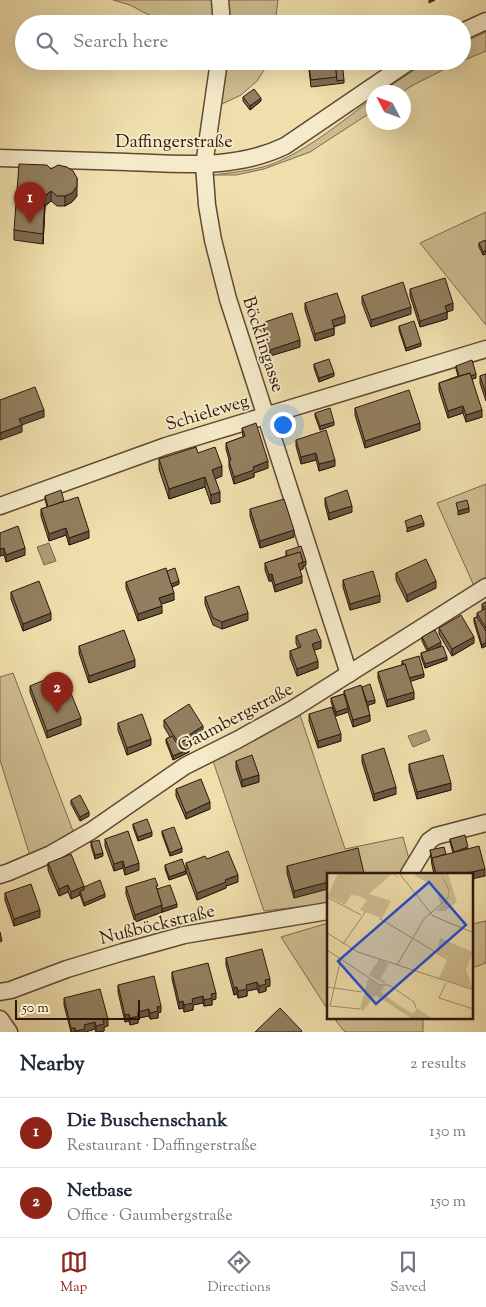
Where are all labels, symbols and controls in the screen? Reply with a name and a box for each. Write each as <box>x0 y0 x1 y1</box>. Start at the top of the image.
search box <box>15 15 471 70</box>
icon: search <box>33 29 61 57</box>
text: Search here <box>73 29 168 56</box>
north arrow <box>366 85 411 130</box>
street label: Daffingerstraße <box>115 130 233 156</box>
pin: 1 <box>14 182 46 223</box>
street label: Böcklingasse <box>234 293 290 396</box>
street label: Schieleweg <box>163 389 253 439</box>
your location <box>270 412 296 438</box>
pin: 2 <box>41 672 73 713</box>
street label: Gaumbergstraße <box>173 677 298 760</box>
inset map <box>327 873 474 1019</box>
street label: Nußböckstraße <box>97 899 218 953</box>
scale bar <box>15 997 140 1020</box>
text: 50 m <box>22 999 49 1019</box>
text: Nearby <box>20 1050 85 1080</box>
text: 2 results <box>410 1053 466 1076</box>
text: Die Buschenschank <box>67 1108 228 1135</box>
text: 1 <box>33 1121 39 1144</box>
text: 130 m <box>429 1121 466 1144</box>
text: Restaurant · Daffingerstraße <box>67 1135 257 1158</box>
text: Netbase <box>67 1178 132 1205</box>
text: 2 <box>32 1191 40 1214</box>
text: 150 m <box>430 1191 466 1214</box>
text: Office · Gaumbergstraße <box>67 1205 233 1228</box>
tab: Map <box>60 1248 88 1298</box>
tab: Directions <box>207 1248 271 1298</box>
tab: Saved <box>390 1248 426 1298</box>

